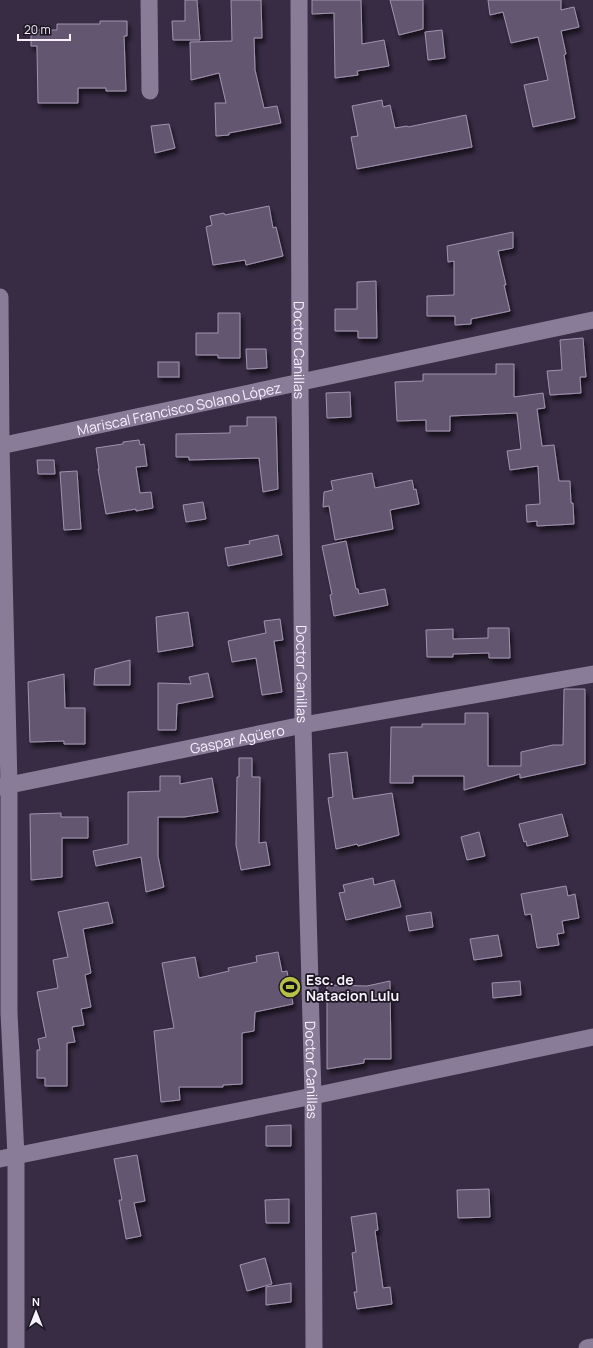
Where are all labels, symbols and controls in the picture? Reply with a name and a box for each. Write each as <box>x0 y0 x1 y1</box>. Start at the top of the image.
scale bar <box>18 16 70 42</box>
text: 20 m <box>24 21 51 38</box>
street label: Doctor Canillas <box>290 301 310 399</box>
street label: Mariscal Francisco Solano López <box>75 377 283 439</box>
street label: Doctor Canillas <box>293 625 312 723</box>
street label: Gaspar Agüero <box>188 720 286 757</box>
place label: Esc. de Natacion Lulu <box>306 970 399 1005</box>
sports icon: Esc. de Natacion Lulu <box>277 974 303 1000</box>
street label: Doctor Canillas <box>301 1021 323 1119</box>
north arrow <box>16 1292 56 1332</box>
text: N <box>32 1294 40 1309</box>

